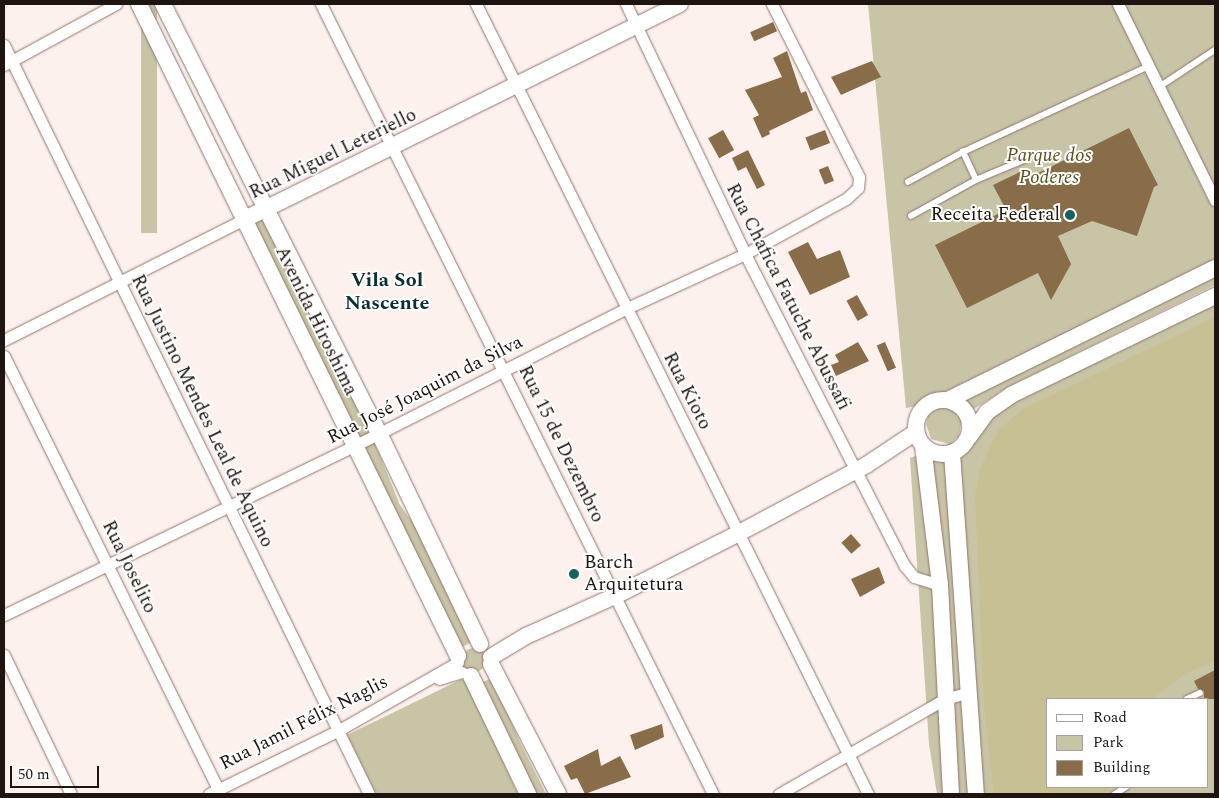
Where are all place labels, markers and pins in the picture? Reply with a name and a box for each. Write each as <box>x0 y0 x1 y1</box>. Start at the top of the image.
place label: Receita Federal <box>931 204 1060 226</box>
marker: Receita Federal <box>1064 209 1076 221</box>
place label: Barch Arquitetura <box>584 552 683 596</box>
marker: Barch Arquitetura <box>568 568 580 580</box>

